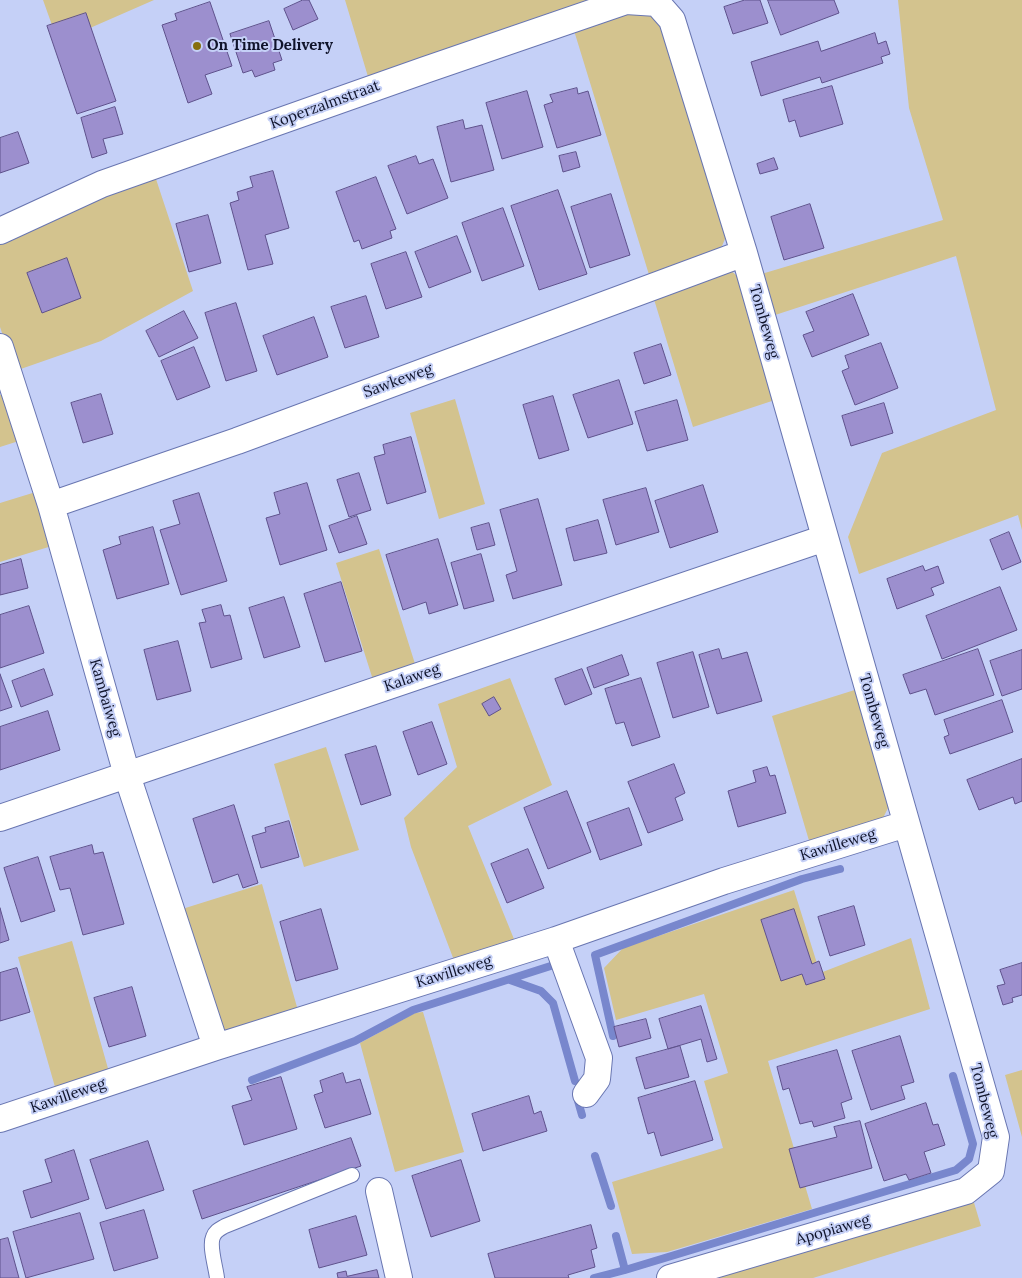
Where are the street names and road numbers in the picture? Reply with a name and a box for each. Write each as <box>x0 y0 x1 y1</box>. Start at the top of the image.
street label: Koperzalmstraat <box>268 77 382 133</box>
street label: Tombeweg <box>745 283 783 361</box>
street label: Sawkeweg <box>361 360 435 402</box>
street label: Kambaiweg <box>85 657 125 739</box>
street label: Kalaweg <box>382 660 442 696</box>
street label: Tombeweg <box>855 672 893 750</box>
street label: Kawilleweg <box>798 825 878 865</box>
street label: Kawilleweg <box>414 952 494 992</box>
street label: Tombeweg <box>966 1062 1002 1140</box>
street label: Kawilleweg <box>28 1075 108 1117</box>
street label: Apopiaweg <box>794 1211 872 1249</box>

